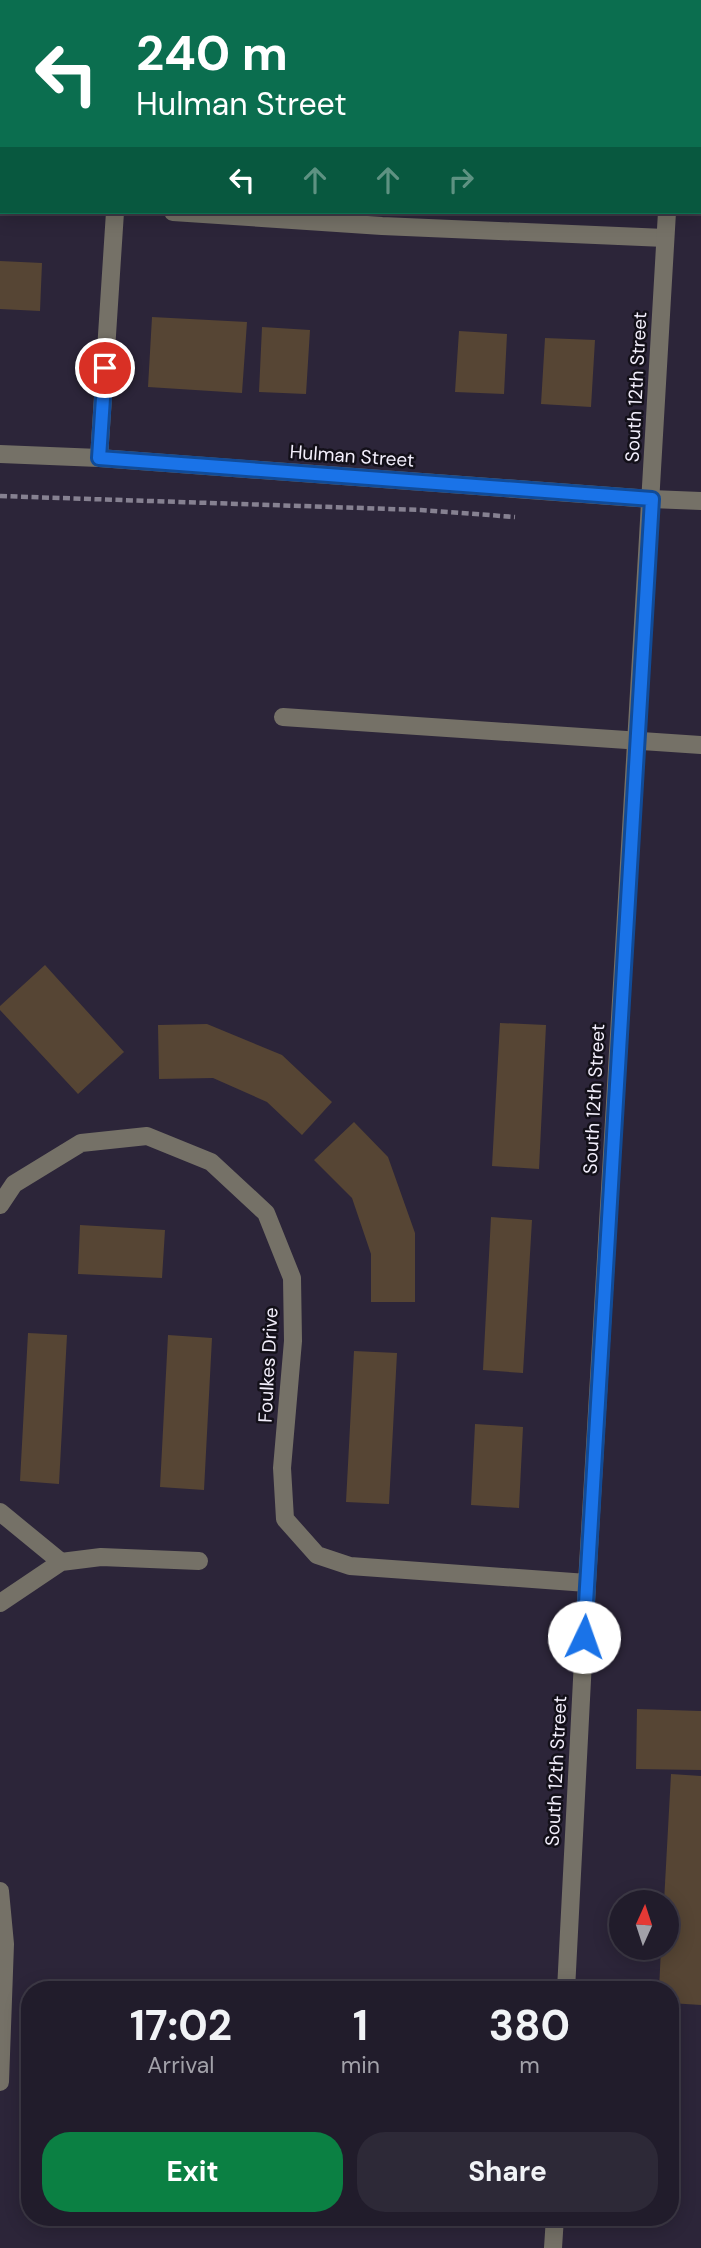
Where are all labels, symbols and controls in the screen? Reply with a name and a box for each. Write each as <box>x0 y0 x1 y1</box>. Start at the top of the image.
text: 240 m <box>136 21 288 85</box>
icon: left <box>21 28 112 119</box>
text: Hulman Street <box>136 83 347 125</box>
icon: left <box>223 161 261 199</box>
icon: ahead <box>296 161 334 199</box>
icon: ahead <box>369 161 407 199</box>
icon: right <box>442 161 480 199</box>
street label: South 12th Street <box>620 311 652 463</box>
pin <box>75 338 135 398</box>
icon: arrive <box>86 349 124 387</box>
street label: Hulman Street <box>289 439 415 473</box>
street label: South 12th Street <box>578 1023 610 1175</box>
street label: Foulkes Drive <box>252 1307 284 1423</box>
position arrow <box>547 1600 621 1674</box>
street label: South 12th Street <box>540 1695 572 1847</box>
north arrow <box>609 1890 679 1960</box>
map controls <box>609 1890 679 1960</box>
text: 17:02 <box>130 1998 232 2053</box>
text: 1 <box>353 1998 368 2053</box>
text: 380 <box>489 1998 570 2053</box>
text: Arrival <box>147 2050 214 2080</box>
text: min <box>341 2050 380 2080</box>
text: m <box>519 2050 540 2080</box>
button: Exit <box>42 2132 343 2212</box>
button: Share <box>357 2132 658 2212</box>

